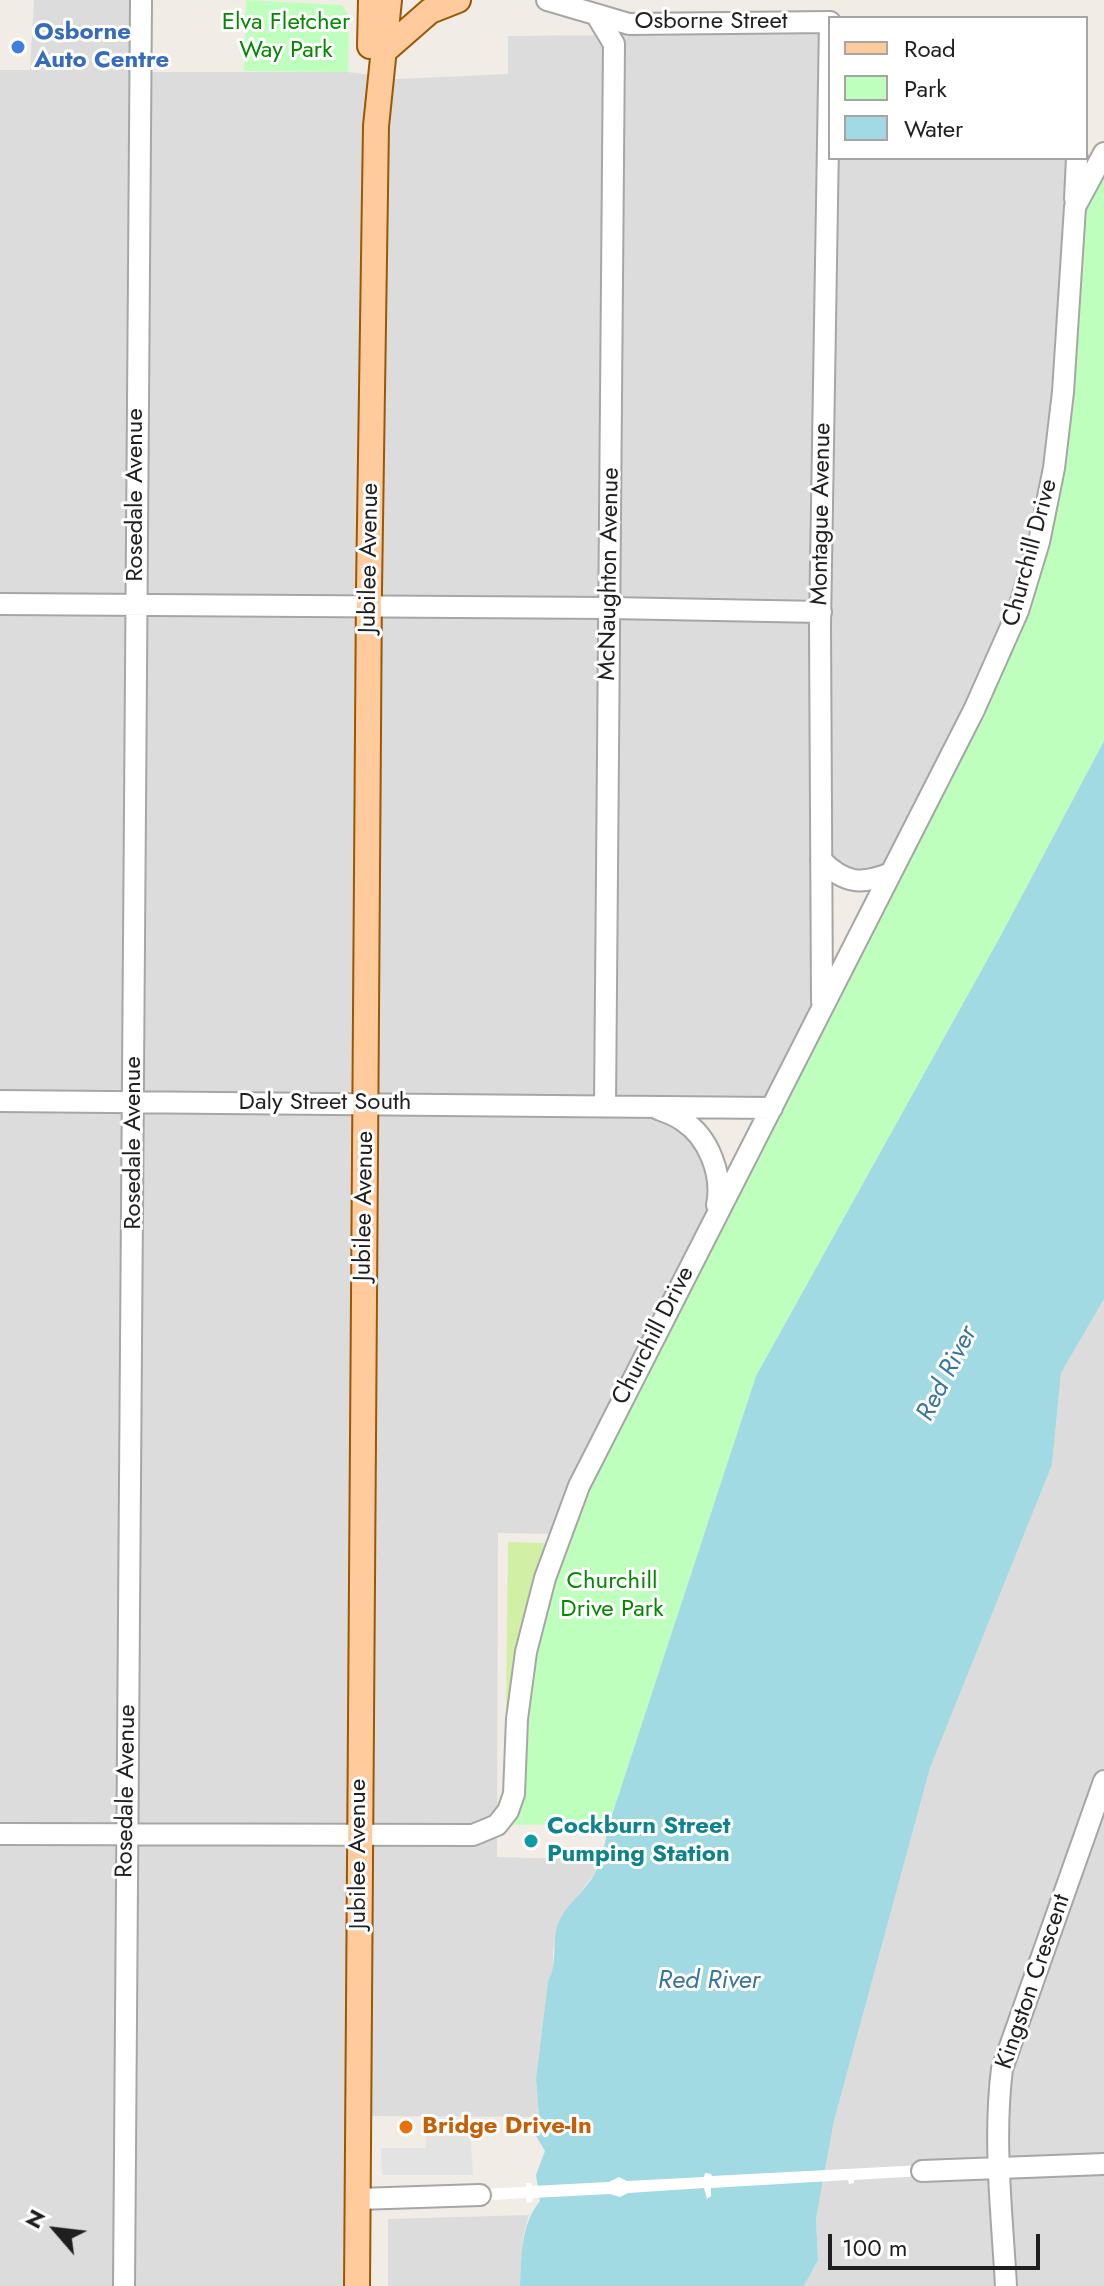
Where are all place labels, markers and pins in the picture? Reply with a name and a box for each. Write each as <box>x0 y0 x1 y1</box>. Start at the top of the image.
place label: Osborne Auto Centre <box>34 19 169 75</box>
marker: Osborne Auto Centre <box>9 38 27 56</box>
place label: Cockburn Street Pumping Station <box>547 1813 730 1869</box>
marker: Cockburn Street Pumping Station <box>522 1832 540 1850</box>
place label: Bridge Drive-In <box>422 2113 592 2141</box>
marker: Bridge Drive-In <box>397 2118 415 2136</box>

